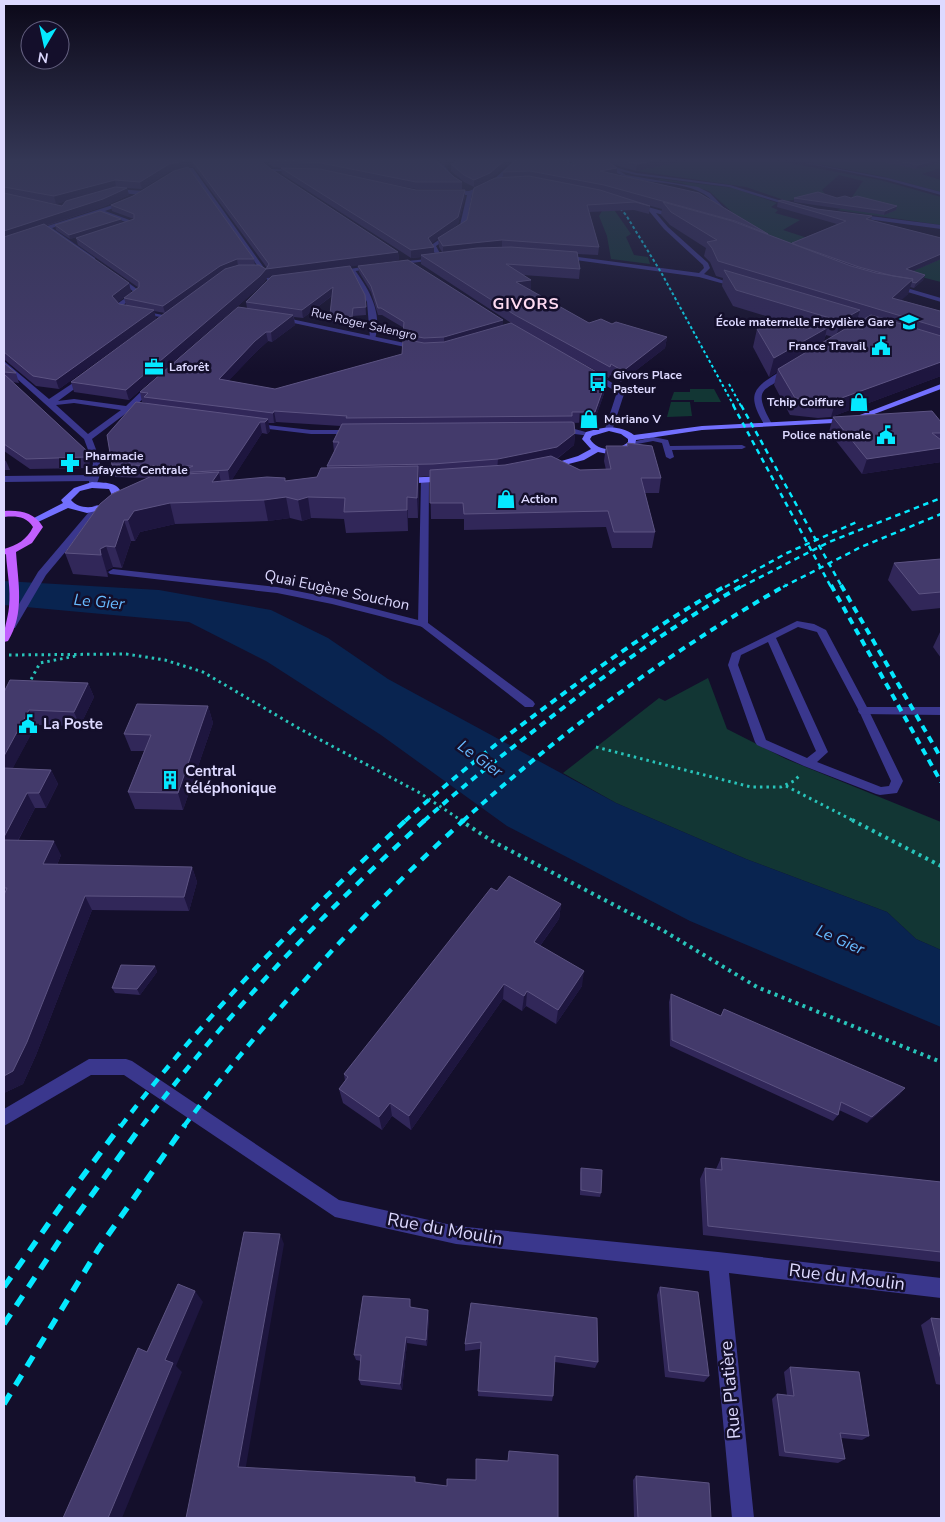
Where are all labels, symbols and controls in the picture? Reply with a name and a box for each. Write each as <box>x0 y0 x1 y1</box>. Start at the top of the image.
north arrow <box>20 20 70 70</box>
text: N <box>36 47 50 68</box>
district label: GIVORS <box>493 293 560 315</box>
street label: Rue Roger Salengro <box>310 304 419 344</box>
school or university icon: École maternelle Freydière Gare <box>898 311 920 333</box>
place label: École maternelle Freydière Gare <box>716 314 894 330</box>
public building icon: France Travail <box>870 335 892 357</box>
place label: France Travail <box>789 338 866 354</box>
office icon: Laforêt <box>143 356 165 378</box>
place label: Laforêt <box>169 359 210 375</box>
place label: Givors Place Pasteur <box>613 367 683 397</box>
bus stop icon: Givors Place Pasteur <box>587 371 609 393</box>
shop icon: Tchip Coiffure <box>848 391 870 413</box>
place label: Tchip Coiffure <box>767 394 844 410</box>
shop icon: Mariano V <box>578 408 600 430</box>
place label: Mariano V <box>604 411 661 427</box>
public building icon: Police nationale <box>875 424 897 446</box>
place label: Police nationale <box>782 427 871 443</box>
place label: Pharmacie Lafayette Centrale <box>85 448 188 478</box>
pharmacy icon: Pharmacie Lafayette Centrale <box>59 452 81 474</box>
shop icon: Action <box>495 488 517 510</box>
place label: Action <box>521 491 557 507</box>
street label: Quai Eugène Souchon <box>263 565 411 615</box>
water label: Le Gier <box>73 589 127 615</box>
public building icon: La Poste <box>17 713 39 735</box>
place label: La Poste <box>43 714 103 734</box>
water label: Le Gier <box>453 735 508 784</box>
place label: Central téléphonique <box>185 761 277 798</box>
building icon: Central téléphonique <box>159 769 181 791</box>
water label: Le Gier <box>812 920 869 961</box>
street label: Rue du Moulin <box>385 1207 505 1251</box>
street label: Rue du Moulin <box>788 1258 906 1296</box>
street label: Rue Platière <box>714 1340 746 1440</box>

